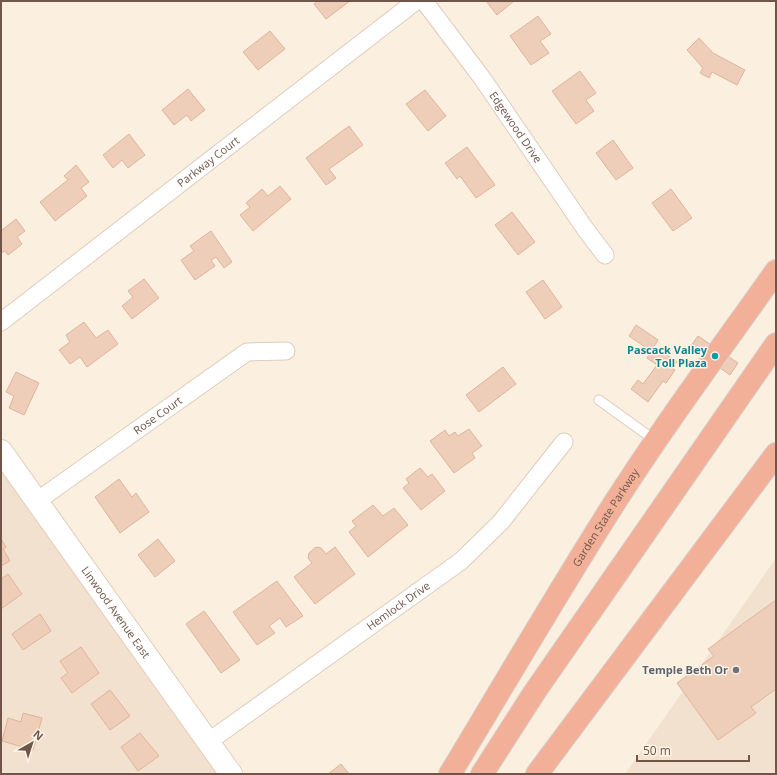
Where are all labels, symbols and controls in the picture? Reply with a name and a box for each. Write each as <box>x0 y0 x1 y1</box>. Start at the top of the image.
street label: Edgewood Drive <box>486 88 546 166</box>
street label: Parkway Court <box>174 132 242 190</box>
place label: Pascack Valley Toll Plaza <box>627 342 708 370</box>
marker: Pascack Valley Toll Plaza <box>710 351 720 361</box>
street label: Rose Court <box>130 392 185 437</box>
street label: Garden State Parkway <box>569 465 642 569</box>
street label: Linwood Avenue East <box>78 563 154 661</box>
street label: Hemlock Drive <box>363 578 433 633</box>
place label: Temple Beth Or <box>642 662 728 677</box>
marker: Temple Beth Or <box>731 665 741 675</box>
north arrow <box>12 723 52 763</box>
text: N <box>30 726 47 743</box>
scale bar <box>637 737 749 763</box>
text: 50 m <box>643 742 671 759</box>

